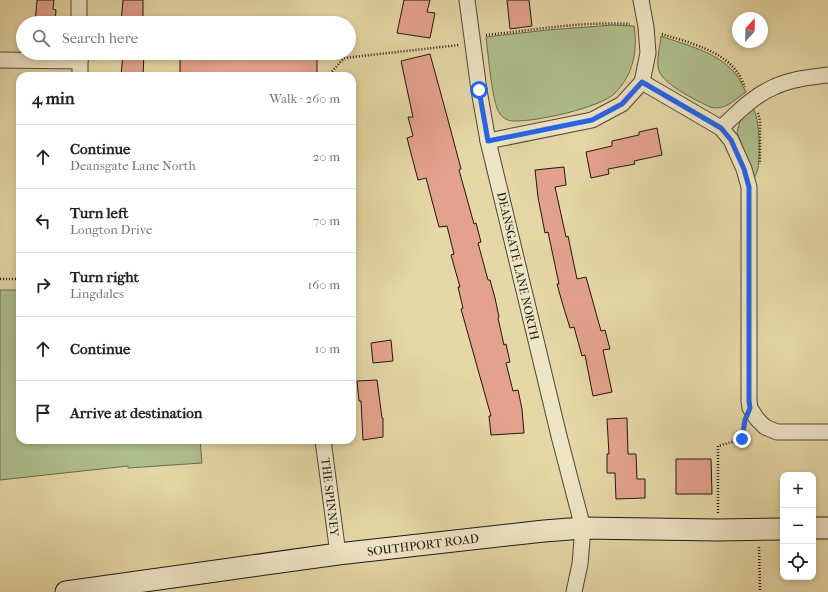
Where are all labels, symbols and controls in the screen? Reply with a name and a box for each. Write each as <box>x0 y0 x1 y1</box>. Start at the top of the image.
north arrow <box>732 12 768 48</box>
search box <box>16 16 356 60</box>
icon: search <box>30 27 52 49</box>
text: Search here <box>62 29 138 47</box>
route start <box>470 81 488 99</box>
text: 4 min <box>32 88 75 108</box>
text: Walk · 260 m <box>269 91 340 106</box>
text: Continue <box>70 140 130 158</box>
icon: ahead <box>32 146 54 168</box>
text: 20 m <box>313 149 340 164</box>
text: Deansgate Lane North <box>70 158 196 173</box>
street label: DEANSGATE LANE NORTH <box>494 190 542 342</box>
text: Turn left <box>70 204 128 222</box>
icon: left <box>32 210 54 232</box>
text: 70 m <box>313 213 340 228</box>
text: Longton Drive <box>70 222 152 237</box>
text: Turn right <box>70 268 139 286</box>
icon: right <box>32 274 54 296</box>
text: 160 m <box>308 277 340 292</box>
text: Lingdales <box>70 286 124 301</box>
icon: ahead <box>32 338 54 360</box>
text: Continue <box>70 340 130 358</box>
text: 10 m <box>315 341 340 356</box>
icon: arrive <box>32 402 54 424</box>
text: Arrive at destination <box>70 404 202 422</box>
route end <box>733 430 751 448</box>
street label: THE SPINNEY <box>318 457 342 538</box>
map controls <box>780 472 816 580</box>
button: + <box>780 472 816 508</box>
button: − <box>780 508 816 544</box>
street label: SOUTHPORT ROAD <box>366 531 480 559</box>
button: locate <box>780 544 816 580</box>

